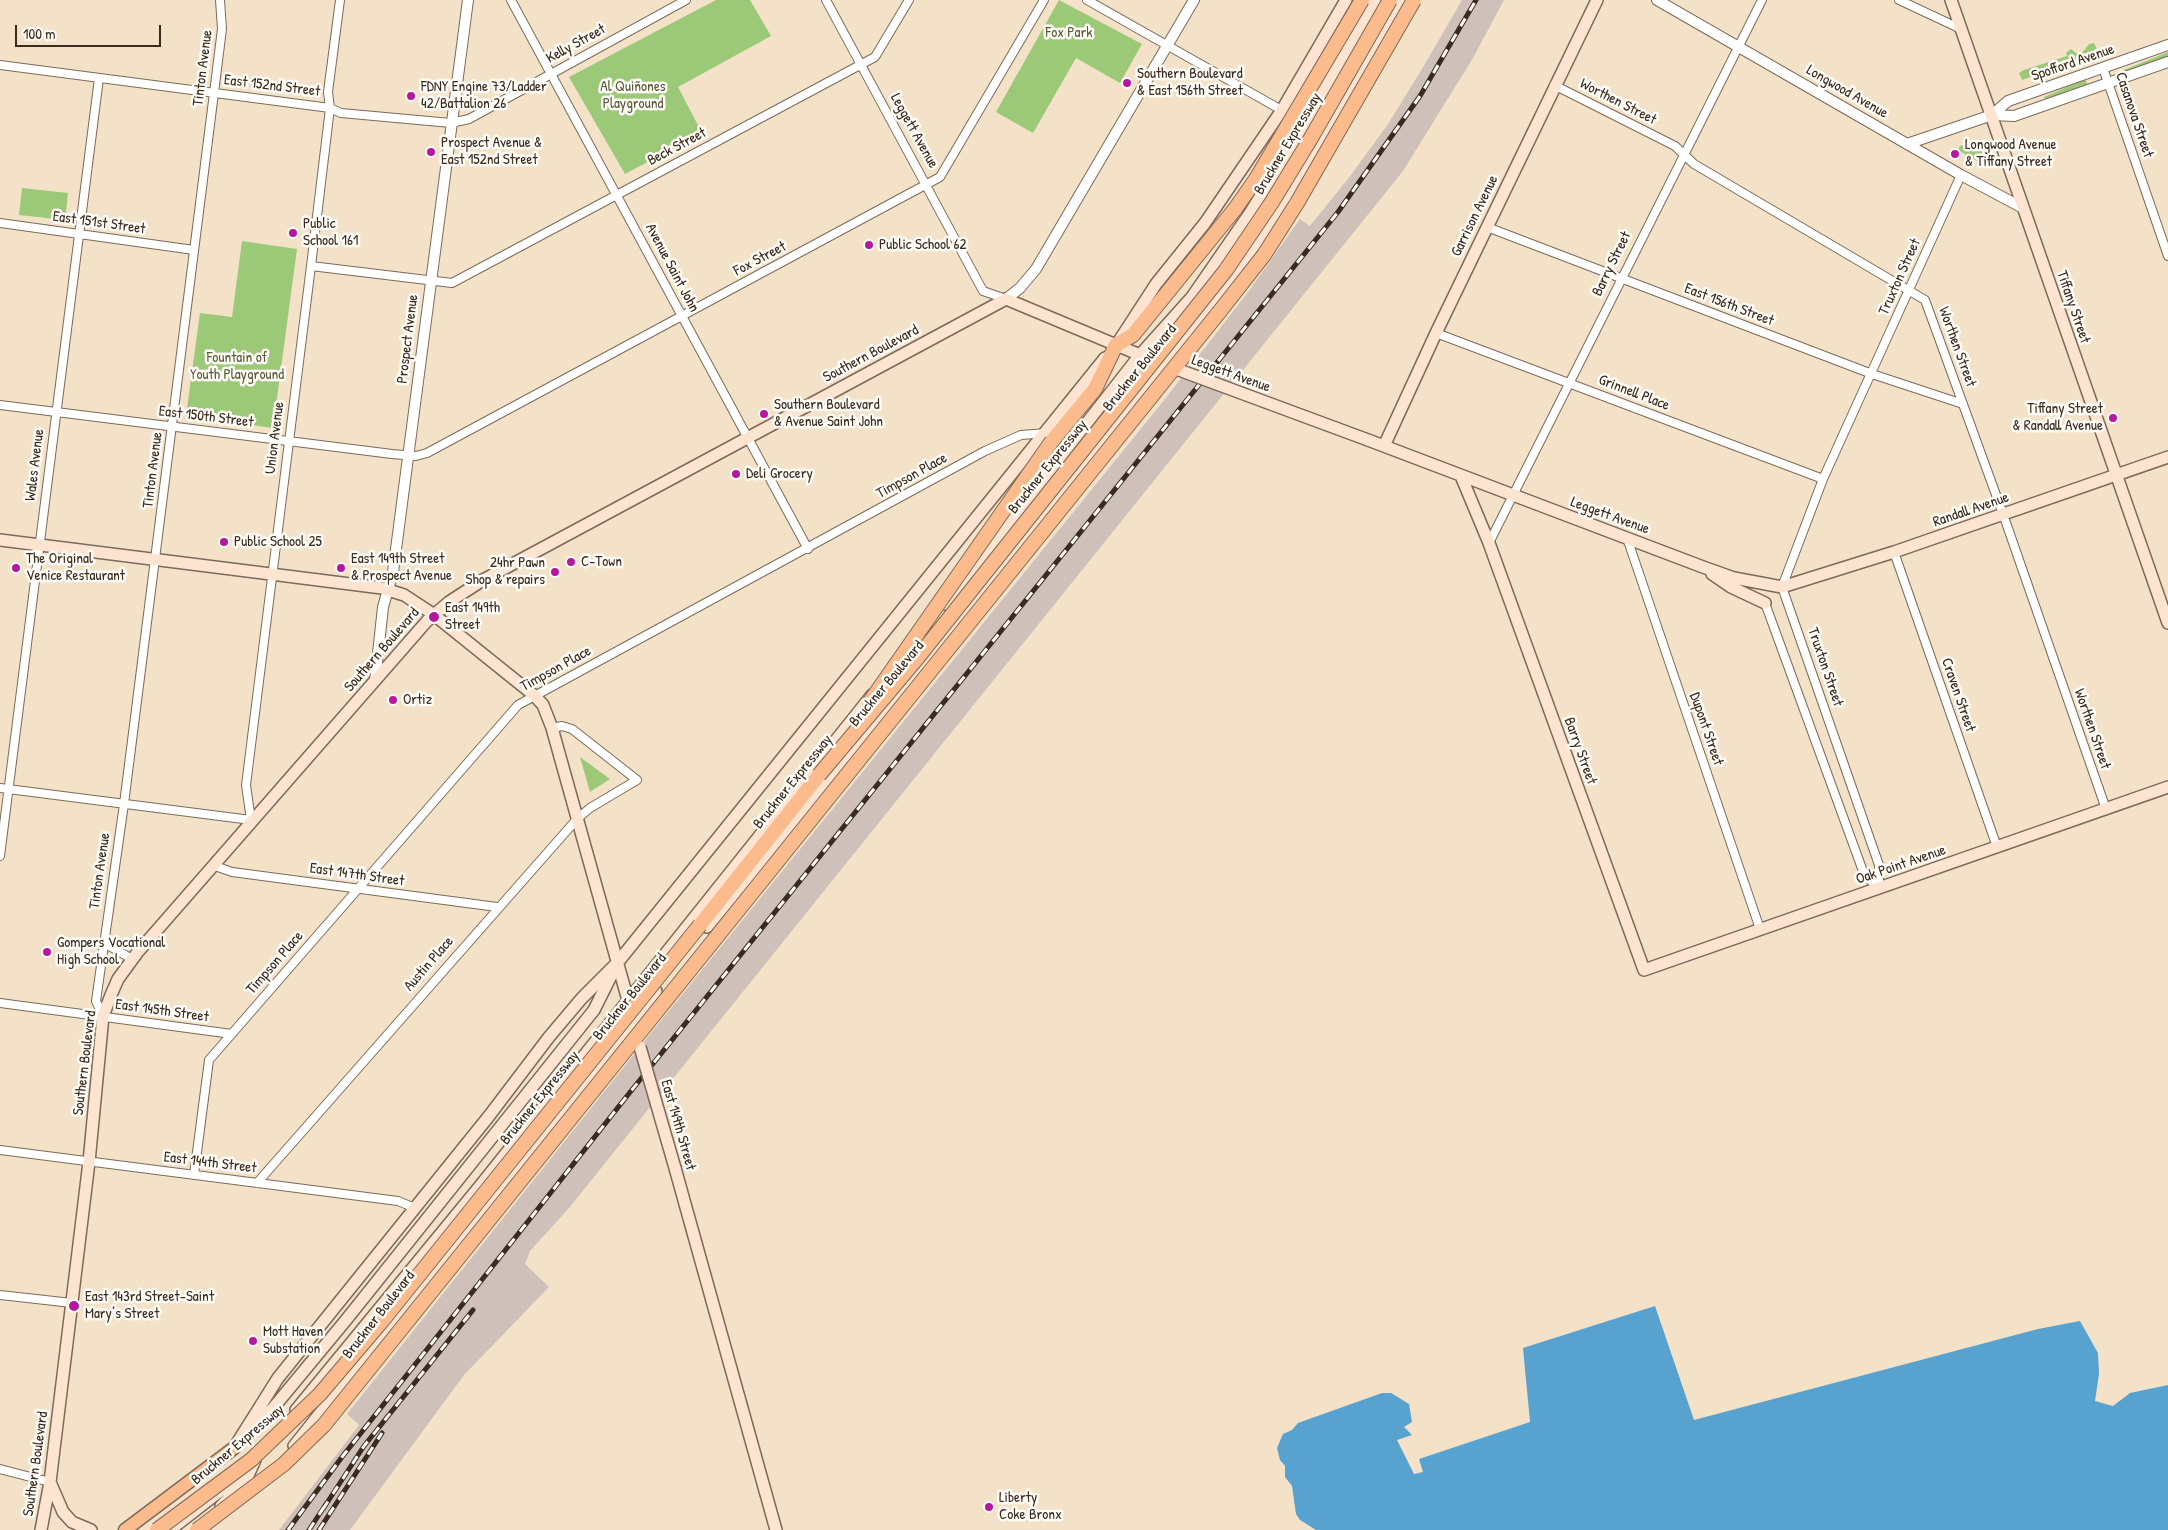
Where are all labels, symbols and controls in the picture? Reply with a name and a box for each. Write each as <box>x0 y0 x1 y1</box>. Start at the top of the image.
scale bar <box>18 15 164 47</box>
street label: Kelly Street <box>543 20 609 68</box>
text: 100 m <box>23 23 56 44</box>
park label: Fox Park <box>1046 24 1092 42</box>
street label: Tinton Avenue <box>189 29 217 107</box>
street label: Spofford Avenue <box>2029 40 2117 86</box>
street label: Longwood Avenue <box>1803 61 1891 123</box>
place label: Southern Boulevard & East 156th Street <box>1137 65 1243 100</box>
street label: Casanova Street <box>2111 70 2157 160</box>
street label: East 152nd Street <box>223 71 321 101</box>
street label: Worthen Street <box>1577 75 1659 129</box>
marker: Southern Boulevard & East 156th Street <box>1121 77 1133 89</box>
place label: FDNY Engine 73/Ladder 42/Battalion 26 <box>421 78 547 113</box>
park label: Al Quiñones Playground <box>600 78 666 113</box>
marker: FDNY Engine 73/Ladder 42/Battalion 26 <box>405 90 417 102</box>
street label: Leggett Avenue <box>886 90 942 172</box>
street label: Bruckner Expressway <box>1251 90 1325 198</box>
street label: Beck Street <box>645 124 709 170</box>
place label: Prospect Avenue & East 152nd Street <box>441 134 542 169</box>
place label: Longwood Avenue & Tiffany Street <box>1965 136 2056 171</box>
marker: Prospect Avenue & East 152nd Street <box>425 146 437 158</box>
marker: Longwood Avenue & Tiffany Street <box>1949 148 1961 160</box>
street label: Garrison Avenue <box>1448 172 1502 260</box>
street label: East 151st Street <box>51 208 147 238</box>
place label: Public School 161 <box>303 215 358 250</box>
street label: Avenue Saint John <box>641 221 703 315</box>
marker: Public School 161 <box>287 227 299 239</box>
street label: Barry Street <box>1589 229 1635 299</box>
place label: Public School 62 <box>879 236 967 254</box>
street label: Truxton Street <box>1875 236 1925 318</box>
street label: Fox Street <box>731 238 789 280</box>
marker: Public School 62 <box>863 239 875 251</box>
street label: Tiffany Street <box>2052 268 2094 346</box>
street label: East 156th Street <box>1682 280 1776 330</box>
street label: Prospect Avenue <box>394 293 422 385</box>
street label: Worthen Street <box>1934 305 1980 389</box>
street label: Southern Boulevard <box>820 321 922 387</box>
street label: Bruckner Boulevard <box>1099 321 1181 415</box>
park label: Fountain of Youth Playground <box>190 349 284 384</box>
street label: Leggett Avenue <box>1189 351 1273 397</box>
street label: Grinnell Place <box>1596 371 1672 415</box>
place label: Southern Boulevard & Avenue Saint John <box>774 396 883 431</box>
place label: Tiffany Street & Randall Avenue <box>2012 400 2103 435</box>
street label: Union Avenue <box>262 401 288 475</box>
street label: East 150th Street <box>158 402 254 432</box>
marker: Southern Boulevard & Avenue Saint John <box>758 408 770 420</box>
marker: Tiffany Street & Randall Avenue <box>2107 412 2119 424</box>
street label: Bruckner Expressway <box>1005 416 1091 518</box>
street label: Wales Avenue <box>22 428 48 502</box>
street label: Tinton Avenue <box>139 431 167 509</box>
street label: Timpson Place <box>874 449 950 503</box>
place label: Deli Grocery <box>746 465 813 483</box>
marker: Deli Grocery <box>730 468 742 480</box>
street label: Randall Avenue <box>1931 489 2011 531</box>
street label: Leggett Avenue <box>1568 493 1652 539</box>
place label: Public School 25 <box>234 533 322 551</box>
marker: Public School 25 <box>218 536 230 548</box>
place label: The Original Venice Restaurant <box>26 550 125 585</box>
place label: East 149th Street & Prospect Avenue <box>351 550 452 585</box>
place label: C-Town <box>581 553 622 571</box>
place label: 24hr Pawn Shop & repairs <box>466 554 545 589</box>
marker: C-Town <box>565 556 577 568</box>
marker: The Original Venice Restaurant <box>10 562 22 574</box>
marker: East 149th Street & Prospect Avenue <box>335 562 347 574</box>
marker: 24hr Pawn Shop & repairs <box>549 566 561 578</box>
place label: East 149th Street <box>445 599 500 634</box>
street label: Southern Boulevard <box>341 604 423 696</box>
marker: East 149th Street <box>427 610 441 624</box>
street label: Truxton Street <box>1803 625 1847 709</box>
street label: Bruckner Boulevard <box>846 637 928 731</box>
street label: Timpson Place <box>518 642 594 696</box>
street label: Craven Street <box>1937 656 1979 734</box>
street label: Worthen Street <box>2070 687 2114 771</box>
street label: Dupont Street <box>1685 690 1727 768</box>
place label: Ortiz <box>403 691 432 709</box>
marker: Ortiz <box>387 694 399 706</box>
street label: Barry Street <box>1560 715 1600 787</box>
street label: Bruckner Expressway <box>750 731 836 833</box>
street label: Tinton Avenue <box>86 832 114 910</box>
street label: Oak Point Avenue <box>1854 841 1948 889</box>
street label: East 147th Street <box>309 859 405 891</box>
street label: Timpson Place <box>243 928 307 998</box>
street label: Austin Place <box>400 933 458 995</box>
place label: Gompers Vocational High School <box>57 934 165 969</box>
marker: Gompers Vocational High School <box>41 946 53 958</box>
street label: Bruckner Boulevard <box>589 950 671 1044</box>
street label: East 145th Street <box>114 996 210 1026</box>
street label: Southern Boulevard <box>70 1010 100 1116</box>
street label: Bruckner Expressway <box>497 1047 583 1149</box>
street label: East 149th Street <box>656 1078 700 1172</box>
street label: East 144th Street <box>163 1148 257 1178</box>
street label: Bruckner Boulevard <box>339 1267 419 1363</box>
place label: East 143rd Street–Saint Mary’s Street <box>85 1288 214 1323</box>
marker: East 143rd Street–Saint Mary’s Street <box>67 1299 81 1313</box>
place label: Mott Haven Substation <box>263 1323 323 1358</box>
marker: Mott Haven Substation <box>247 1335 259 1347</box>
street label: Bruckner Expressway <box>188 1401 288 1489</box>
street label: Southern Boulevard <box>20 1411 52 1517</box>
place label: Liberty Coke Bronx <box>999 1489 1062 1524</box>
marker: Liberty Coke Bronx <box>983 1501 995 1513</box>

